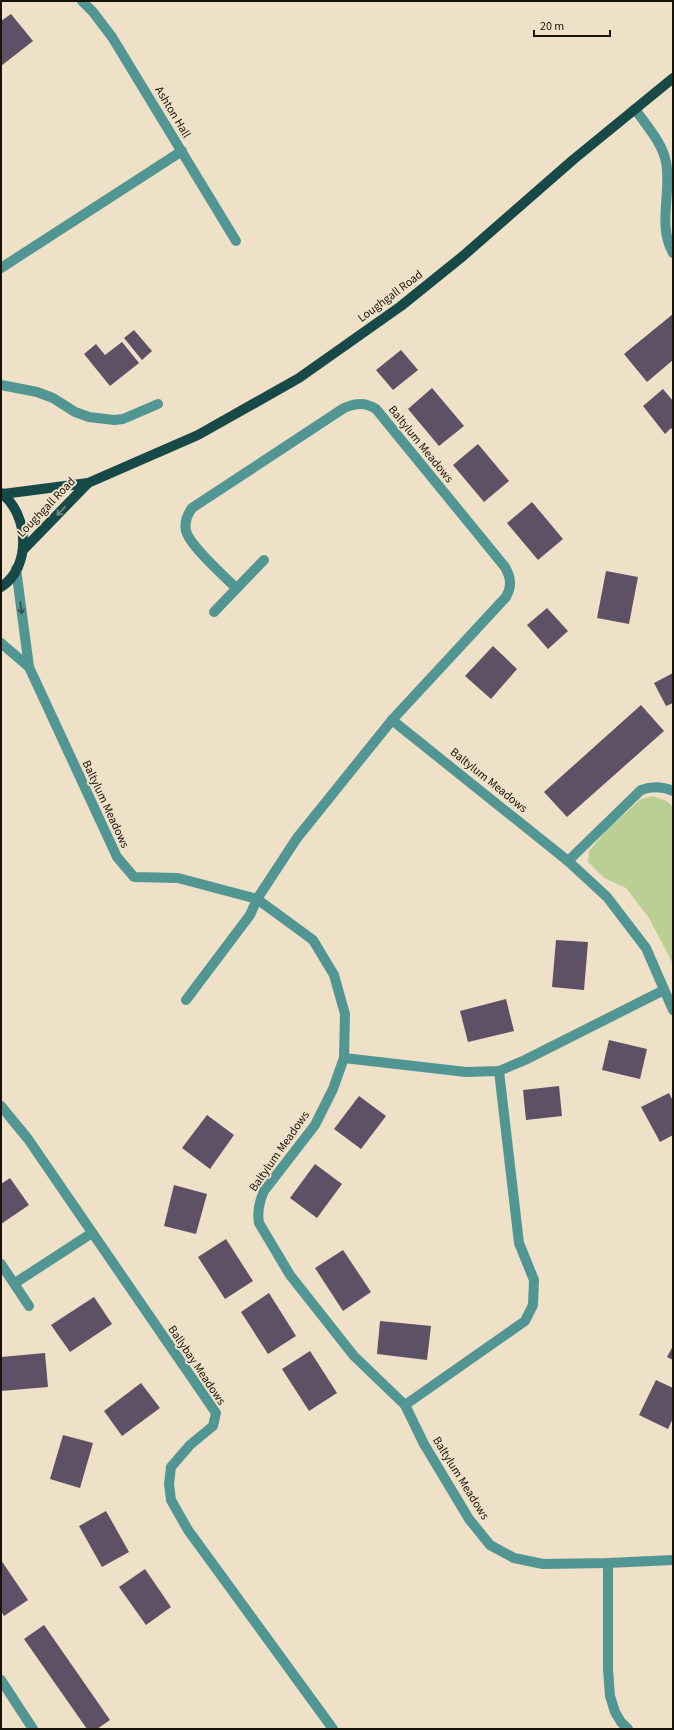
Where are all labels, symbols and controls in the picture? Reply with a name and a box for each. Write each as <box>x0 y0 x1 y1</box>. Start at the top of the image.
scale bar <box>534 12 610 38</box>
text: 20 m <box>540 18 564 35</box>
street label: Ashton Hall <box>150 83 195 141</box>
street label: Loughgall Road <box>354 266 426 327</box>
street label: Baltylum Meadows <box>384 402 457 487</box>
street label: Loughgall Road <box>13 474 79 541</box>
one-way arrow <box>56 506 66 516</box>
one-way arrow <box>17 601 25 614</box>
street label: Baltylum Meadows <box>446 744 531 817</box>
street label: Baltylum Meadows <box>78 758 133 851</box>
street label: Baltylum Meadows <box>245 1107 314 1195</box>
street label: Ballybay Meadows <box>164 1322 230 1408</box>
street label: Baltylum Meadows <box>428 1433 493 1523</box>

